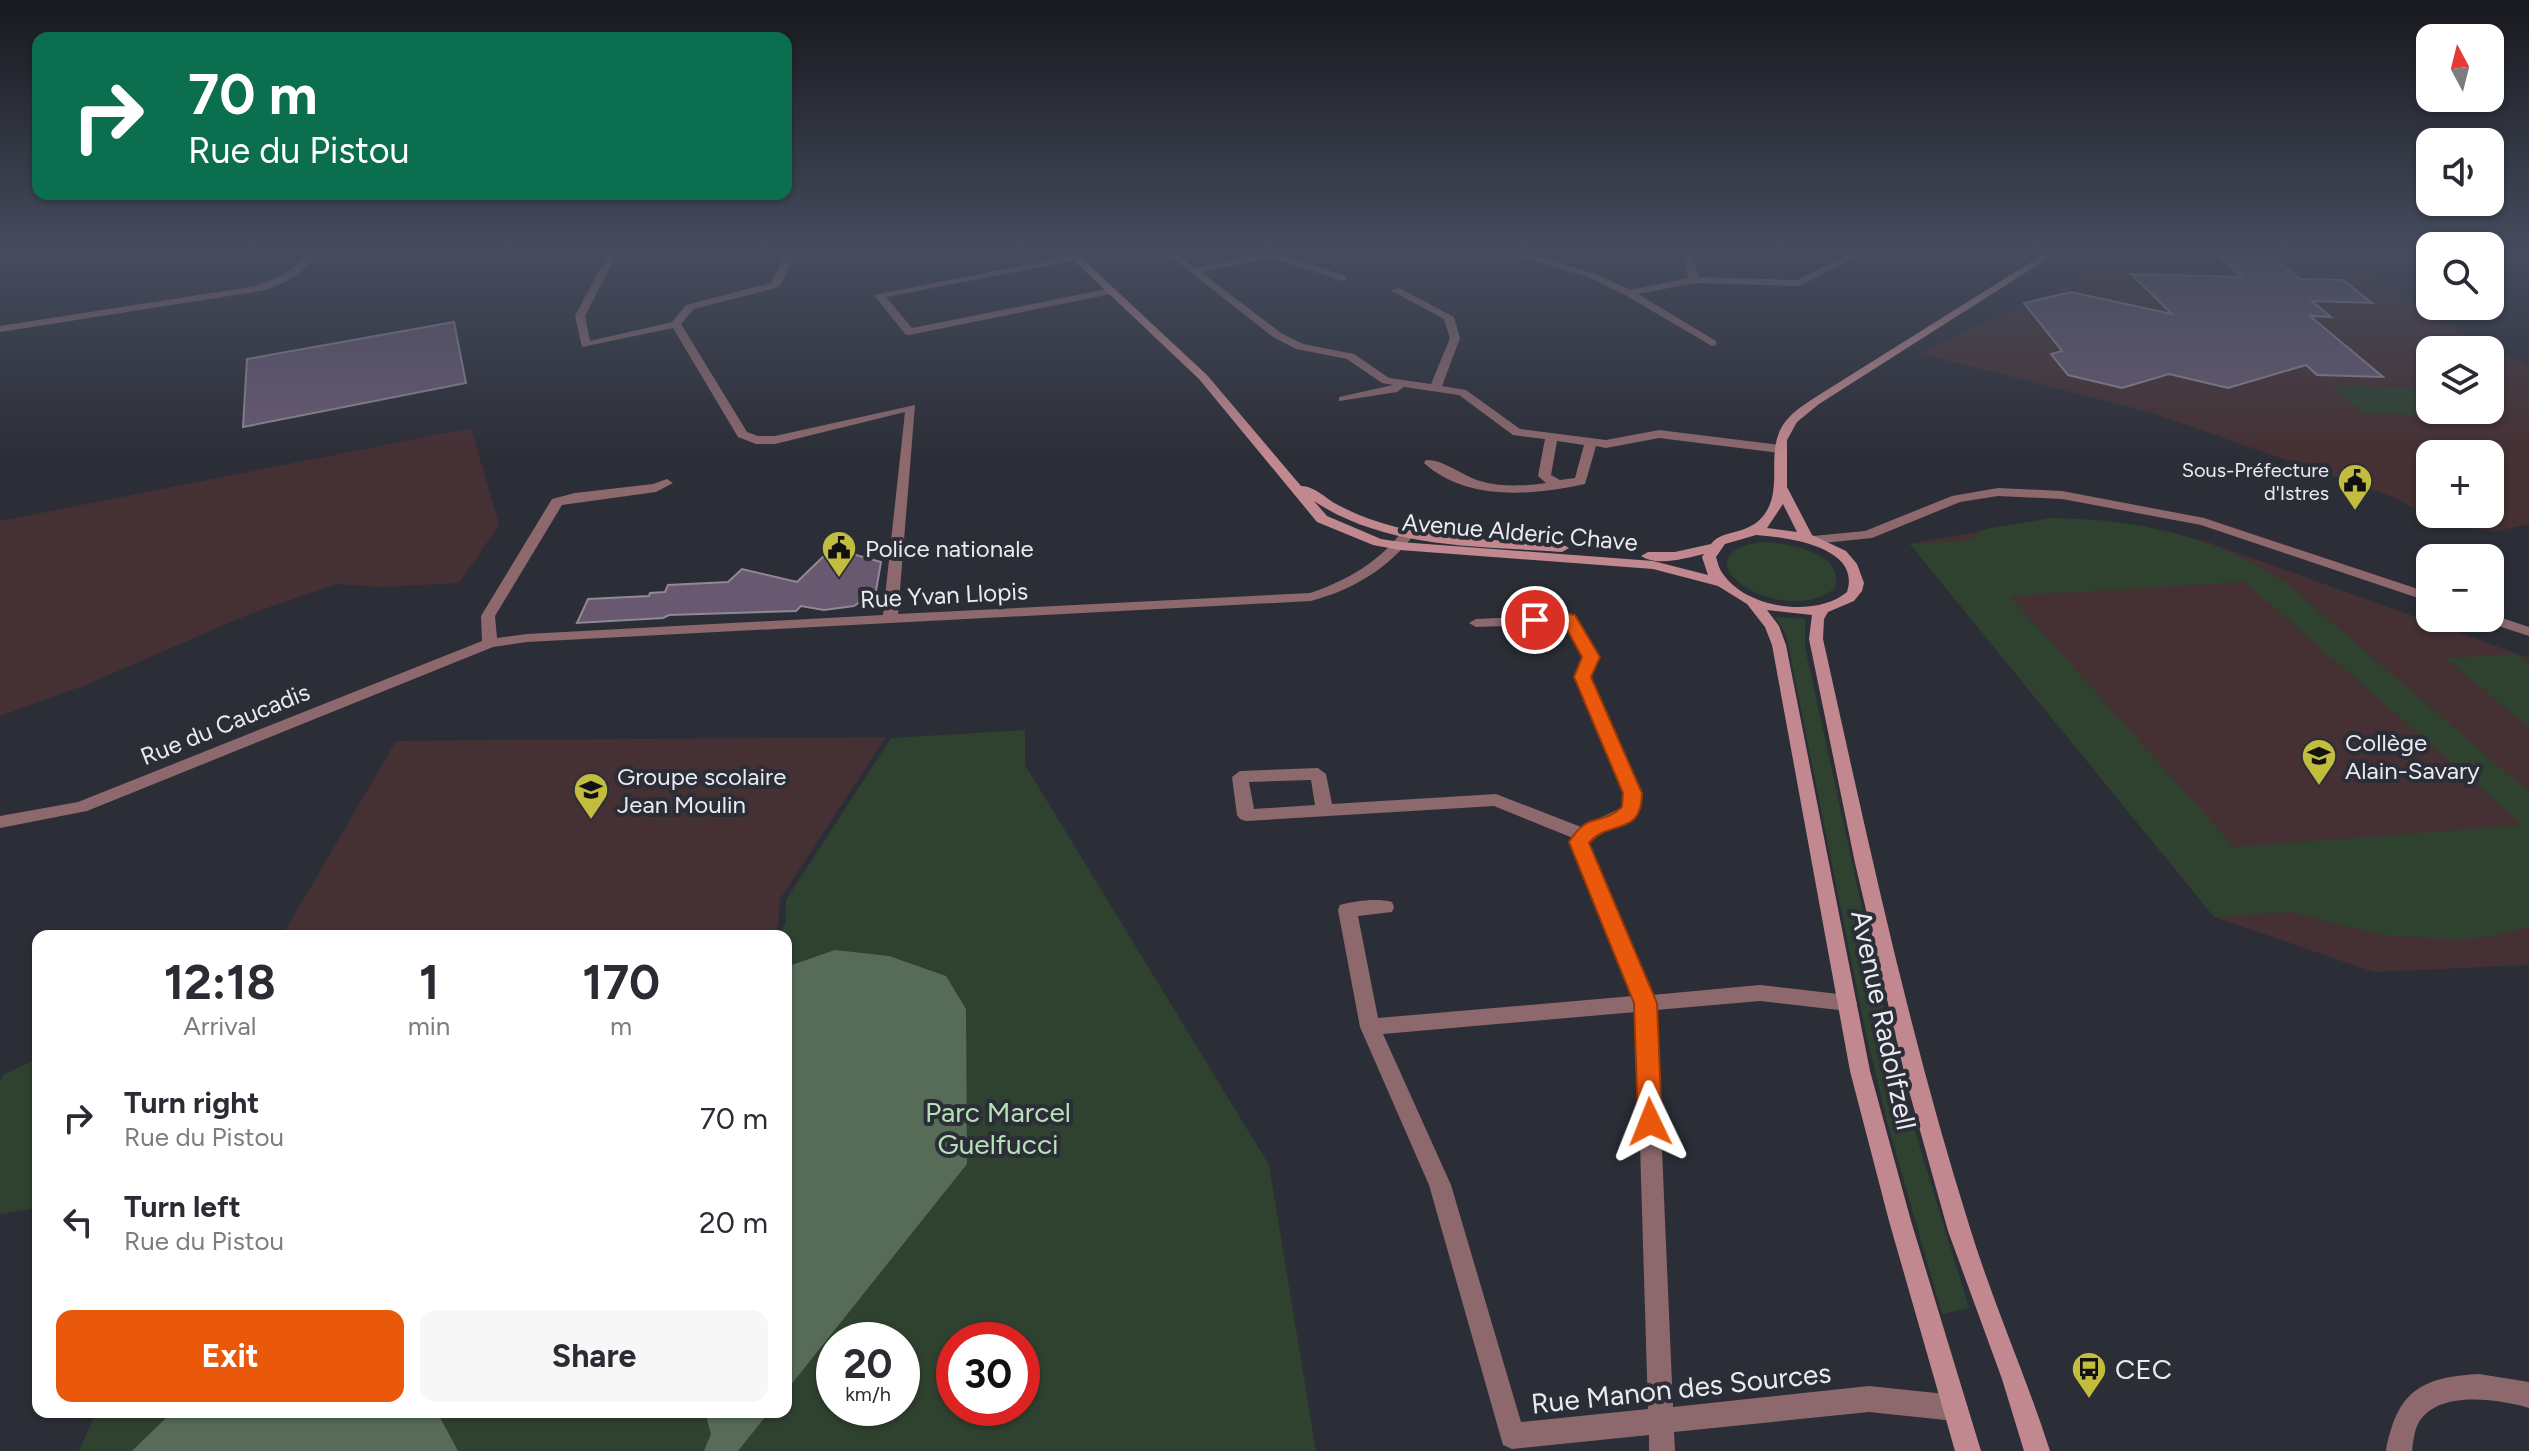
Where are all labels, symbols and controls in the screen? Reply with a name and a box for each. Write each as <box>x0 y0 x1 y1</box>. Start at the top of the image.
north arrow <box>2416 24 2504 112</box>
map controls <box>2416 24 2504 632</box>
text: 70 m <box>188 61 318 128</box>
icon: right <box>56 64 160 168</box>
button: sound <box>2416 128 2504 216</box>
text: Rue du Pistou <box>188 129 410 172</box>
button: search <box>2416 232 2504 320</box>
button: layers <box>2416 336 2504 424</box>
button: + <box>2416 440 2504 528</box>
place label: Sous-Préfecture d'Istres <box>2182 458 2329 505</box>
public building icon: Sous-Préfecture d'Istres <box>2336 462 2374 512</box>
street label: Avenue Alderic Chave <box>1401 507 1639 557</box>
public building icon: Police nationale <box>820 529 858 579</box>
place label: Police nationale <box>865 534 1034 563</box>
button: − <box>2416 544 2504 632</box>
street label: Rue Yvan Llopis <box>859 576 1029 614</box>
pin <box>1501 586 1569 654</box>
icon: arrive <box>1513 598 1557 642</box>
street label: Rue du Caucadis <box>136 677 314 771</box>
place label: Collège Alain-Savary <box>2345 728 2480 785</box>
school or university icon: Collège Alain-Savary <box>2300 737 2338 787</box>
place label: Groupe scolaire Jean Moulin <box>617 762 786 819</box>
school or university icon: Groupe scolaire Jean Moulin <box>572 771 610 821</box>
street label: Avenue Radolfzell <box>1844 907 1924 1133</box>
text: 12:18 <box>164 953 276 1011</box>
text: 1 <box>419 953 439 1011</box>
text: 170 <box>582 953 660 1011</box>
text: Arrival <box>183 1010 257 1042</box>
text: min <box>408 1010 450 1042</box>
text: m <box>610 1010 632 1042</box>
position arrow <box>1608 1080 1692 1164</box>
text: Turn right <box>124 1084 259 1121</box>
park label: Parc Marcel Guelfucci <box>925 1095 1071 1161</box>
icon: right <box>56 1096 100 1140</box>
text: 70 m <box>700 1100 768 1137</box>
text: Rue du Pistou <box>124 1121 284 1153</box>
text: Turn left <box>124 1188 241 1225</box>
icon: left <box>56 1200 100 1244</box>
text: 20 m <box>699 1204 768 1241</box>
text: Rue du Pistou <box>124 1225 284 1257</box>
button: Exit <box>56 1310 404 1402</box>
button: Share <box>420 1310 768 1402</box>
speed limit sign: 30 <box>936 1322 1040 1426</box>
text: 20 <box>843 1340 893 1388</box>
bus stop icon: CEC <box>2070 1350 2108 1400</box>
place label: CEC <box>2115 1352 2172 1386</box>
street label: Rue Manon des Sources <box>1529 1355 1833 1421</box>
text: km/h <box>845 1382 891 1406</box>

